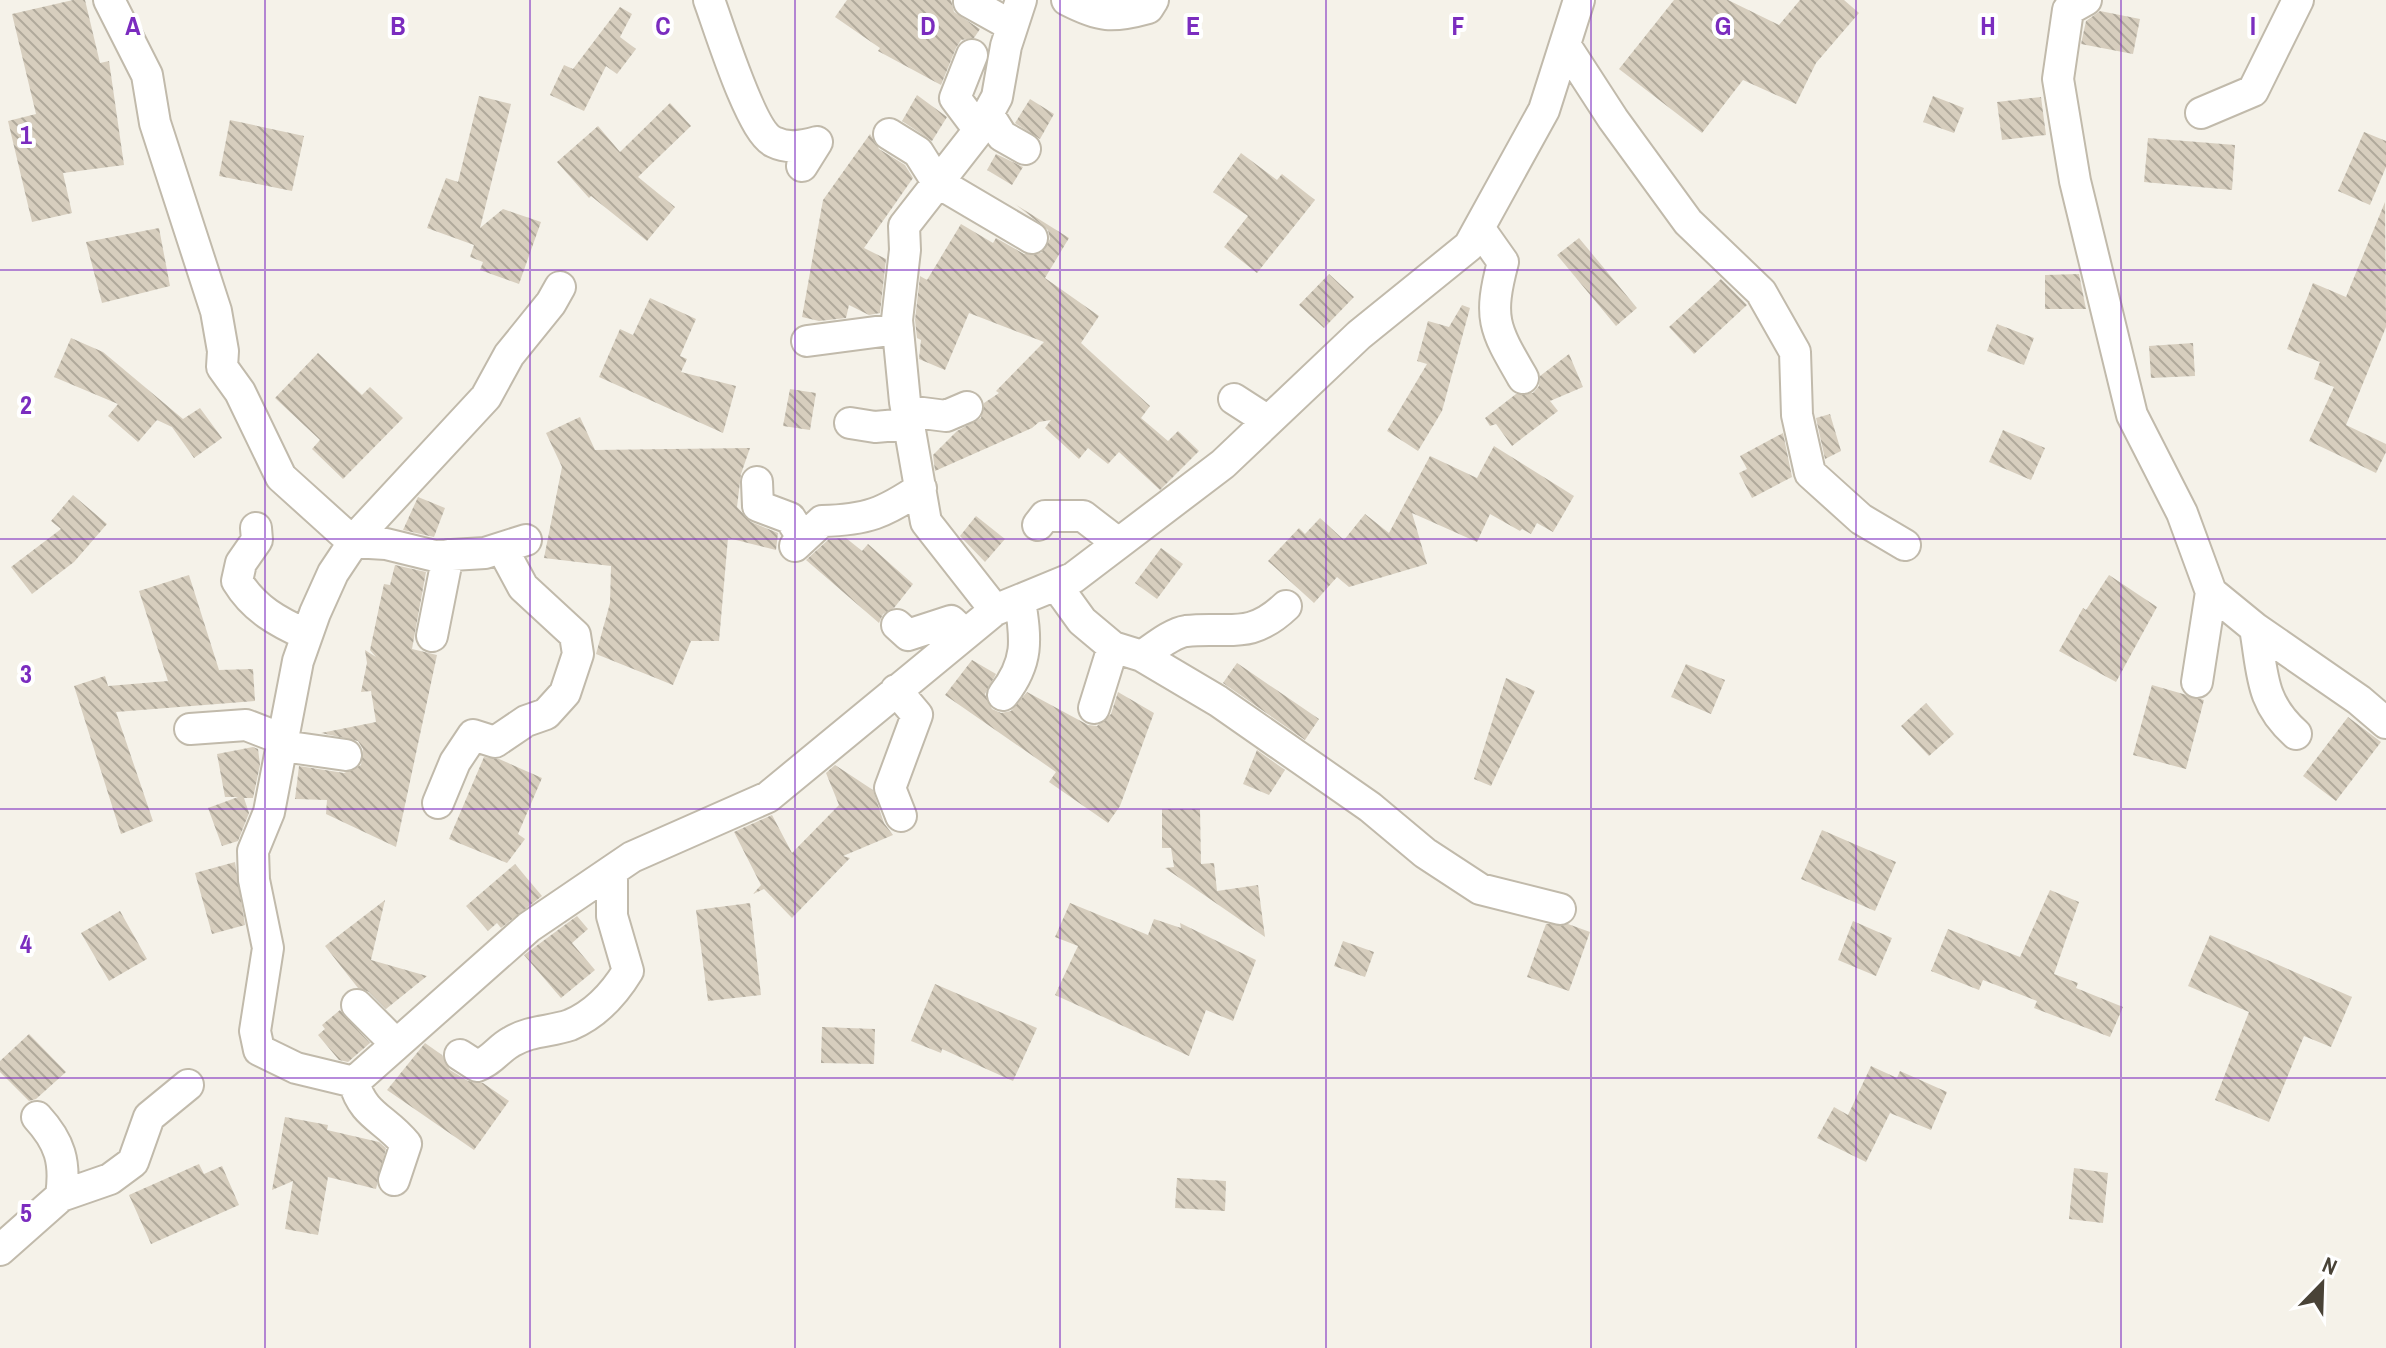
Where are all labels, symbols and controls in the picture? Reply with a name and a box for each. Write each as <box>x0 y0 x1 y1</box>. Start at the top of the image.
text: A <box>125 8 141 43</box>
text: B <box>390 8 406 43</box>
text: C <box>655 8 671 43</box>
text: D <box>920 8 936 43</box>
text: E <box>1186 8 1200 43</box>
text: F <box>1451 8 1465 43</box>
text: G <box>1715 8 1731 43</box>
text: H <box>1980 8 1996 43</box>
text: I <box>2250 8 2256 43</box>
text: 1 <box>20 117 32 152</box>
text: 2 <box>20 387 32 422</box>
text: 3 <box>20 656 32 691</box>
text: 4 <box>20 926 32 961</box>
text: 5 <box>20 1195 32 1230</box>
north arrow <box>2282 1244 2362 1324</box>
text: N <box>2318 1249 2342 1282</box>

